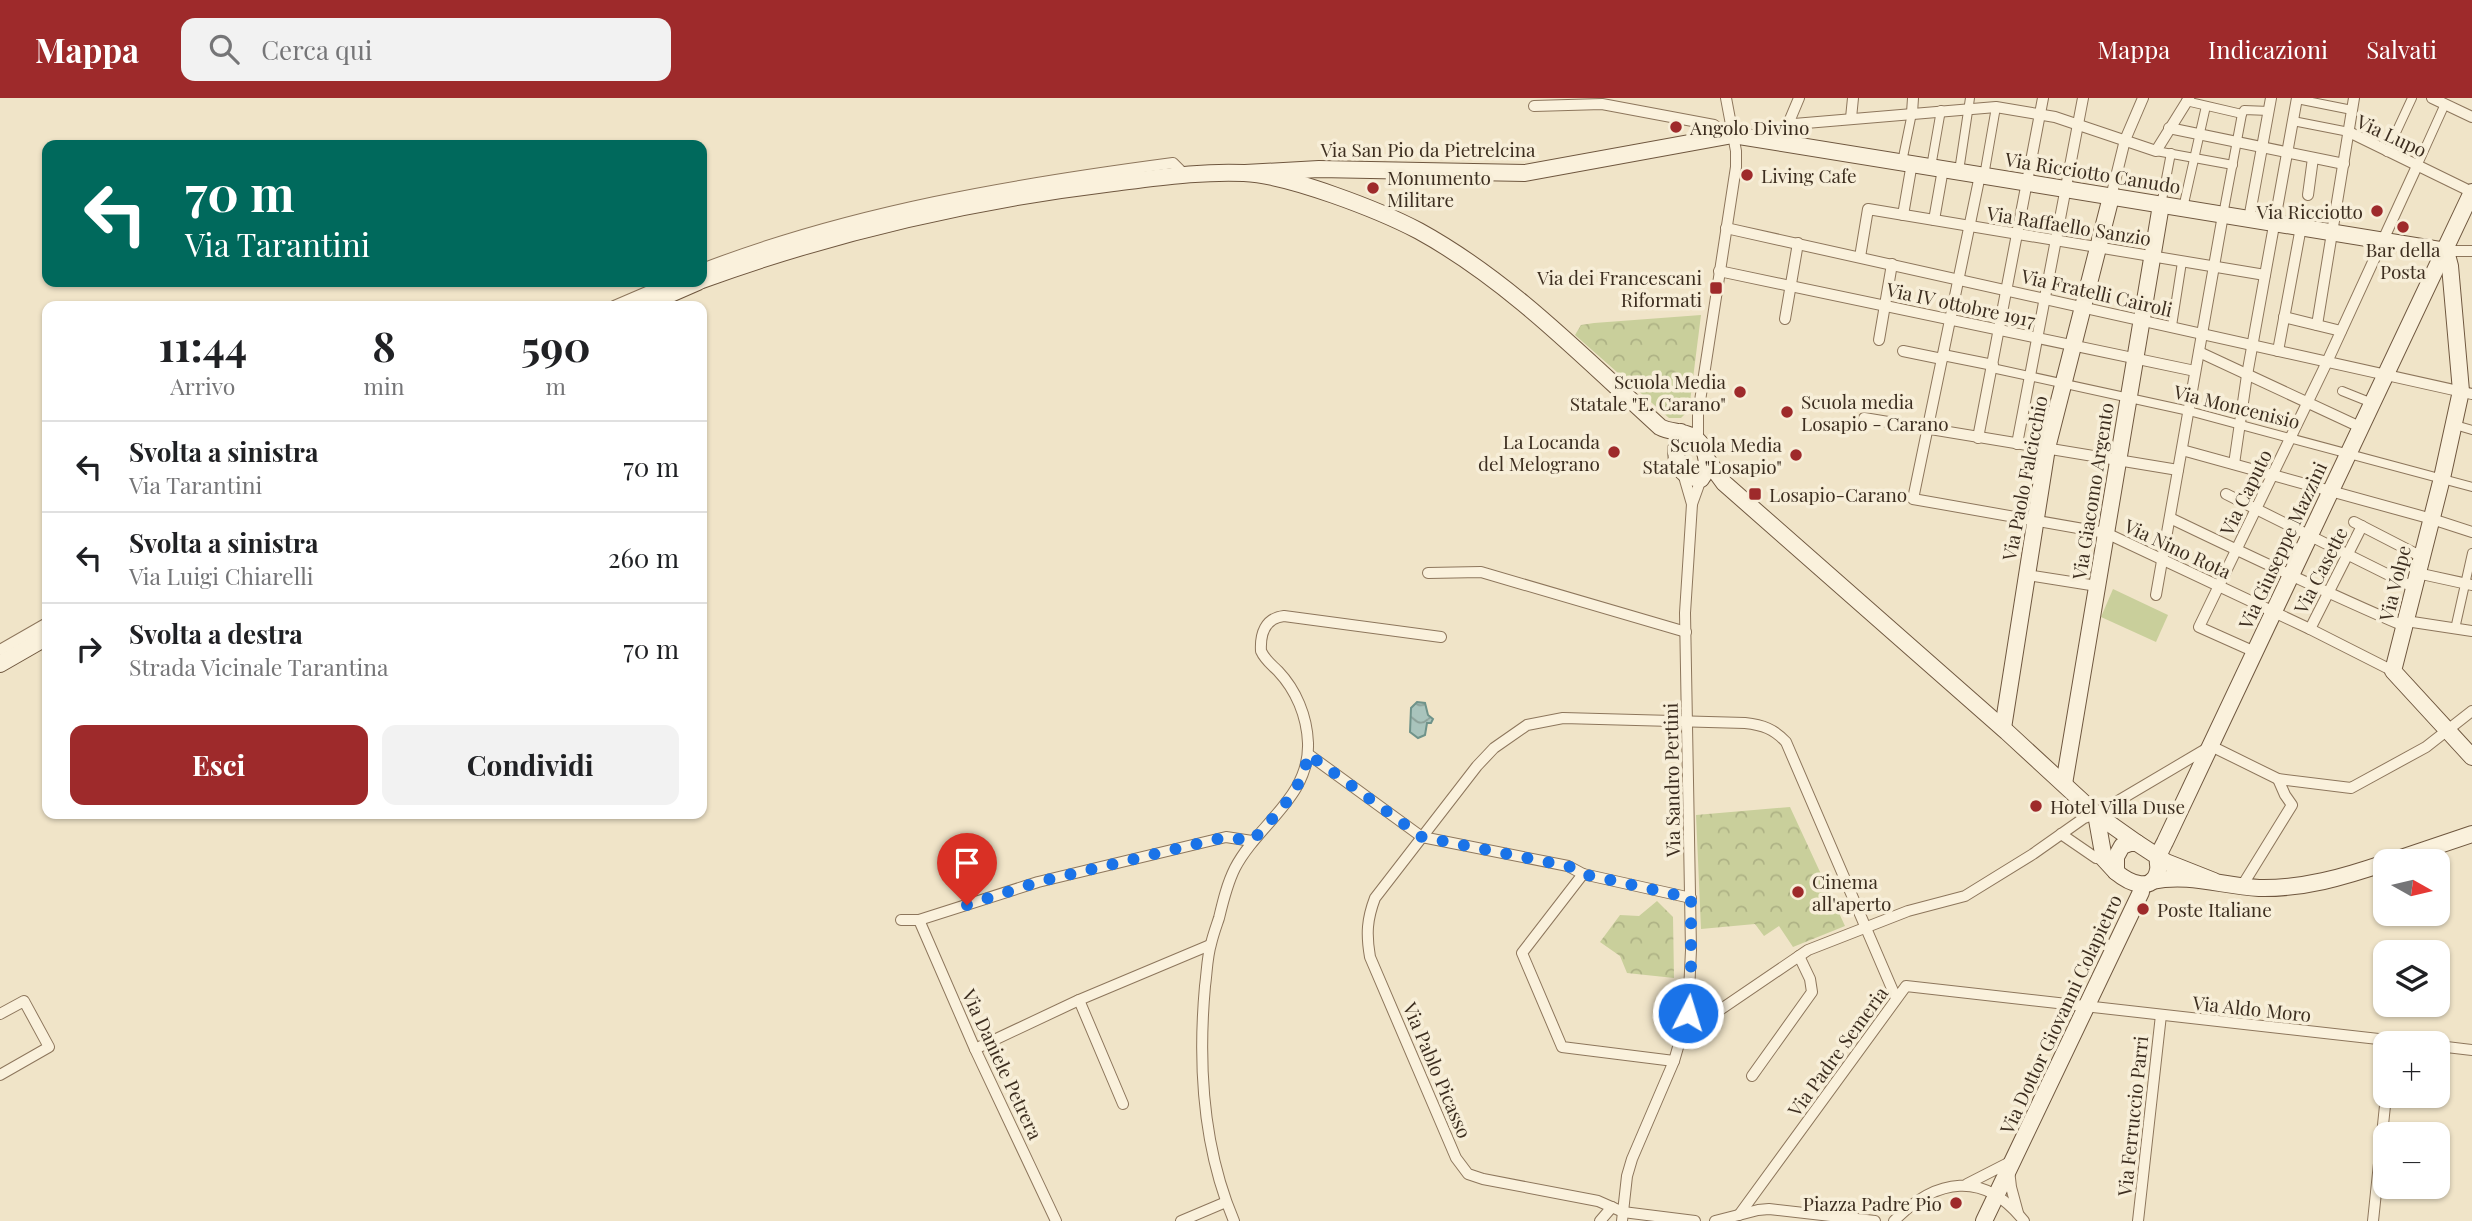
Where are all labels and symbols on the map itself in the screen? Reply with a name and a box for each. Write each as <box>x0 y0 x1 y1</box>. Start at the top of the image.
street label: Via Lupo <box>2352 107 2431 163</box>
place label: Angolo Divino <box>1689 114 1810 140</box>
marker: Angolo Divino <box>1668 119 1684 135</box>
street label: Via San Pio da Pietrelcina <box>1319 136 1536 162</box>
street label: Via Ricciotto Canudo <box>2002 145 2183 199</box>
place label: Living Cafe <box>1761 162 1857 188</box>
place label: Monumento Militare <box>1387 164 1491 212</box>
marker: Living Cafe <box>1739 167 1755 183</box>
marker: Monumento Militare <box>1365 180 1381 196</box>
place label: Via Ricciotto <box>2256 198 2363 224</box>
street label: Via Raffaello Sanzio <box>1984 199 2153 251</box>
marker: Via Ricciotto <box>2369 203 2385 219</box>
marker: Bar della Posta <box>2395 219 2411 235</box>
place label: Bar della Posta <box>2365 236 2441 284</box>
street label: Via Fratelli Cairoli <box>2018 262 2176 322</box>
place label: Via dei Francescani Riformati <box>1536 264 1702 312</box>
street label: Via IV ottobre 1917 <box>1883 275 2038 333</box>
marker: Via dei Francescani Riformati <box>1708 280 1724 296</box>
place label: Scuola Media Statale "E. Carano" <box>1570 368 1727 416</box>
street label: Via Moncenisio <box>2170 378 2303 434</box>
marker: Scuola Media Statale "E. Carano" <box>1732 384 1748 400</box>
place label: Scuola media Losapio - Carano <box>1801 388 1949 436</box>
street label: Via Paolo Falcicchio <box>1995 393 2053 564</box>
street label: Via Giacomo Argento <box>2065 401 2119 582</box>
marker: Scuola media Losapio - Carano <box>1779 404 1795 420</box>
place label: La Locanda del Melograno <box>1478 428 1601 476</box>
place label: Scuola Media Statale "Losapio" <box>1643 431 1783 479</box>
marker: La Locanda del Melograno <box>1606 444 1622 460</box>
street label: Via Caputo <box>2213 445 2277 540</box>
marker: Scuola Media Statale "Losapio" <box>1788 447 1804 463</box>
street label: Via Giuseppe Mazzini <box>2231 457 2332 634</box>
place label: Losapio-Carano <box>1769 481 1907 507</box>
marker: Losapio-Carano <box>1747 486 1763 502</box>
street label: Via Nino Rota <box>2119 511 2236 584</box>
street label: Via Casette <box>2287 522 2353 619</box>
street label: Via Volpe <box>2372 542 2416 625</box>
street label: Via Sandro Pertini <box>1657 702 1685 858</box>
place label: Hotel Villa Duse <box>2050 793 2185 819</box>
marker: Hotel Villa Duse <box>2028 798 2044 814</box>
pin <box>937 833 997 905</box>
north arrow <box>2373 849 2450 926</box>
place label: Cinema all'aperto <box>1812 868 1891 916</box>
marker: Cinema all'aperto <box>1790 884 1806 900</box>
street label: Via Dottor Giovanni Colapietro <box>1993 890 2127 1139</box>
place label: Poste Italiane <box>2157 896 2272 922</box>
marker: Poste Italiane <box>2135 901 2151 917</box>
position arrow <box>1651 976 1725 1050</box>
street label: Via Padre Semeria <box>1780 980 1893 1122</box>
street label: Via Daniele Petrera <box>956 984 1049 1144</box>
street label: Via Aldo Moro <box>2191 989 2312 1027</box>
street label: Via Pablo Picasso <box>1397 997 1478 1142</box>
street label: Via Ferruccio Parri <box>2111 1034 2153 1198</box>
place label: Piazza Padre Pio <box>1803 1190 1942 1216</box>
marker: Piazza Padre Pio <box>1948 1195 1964 1211</box>

